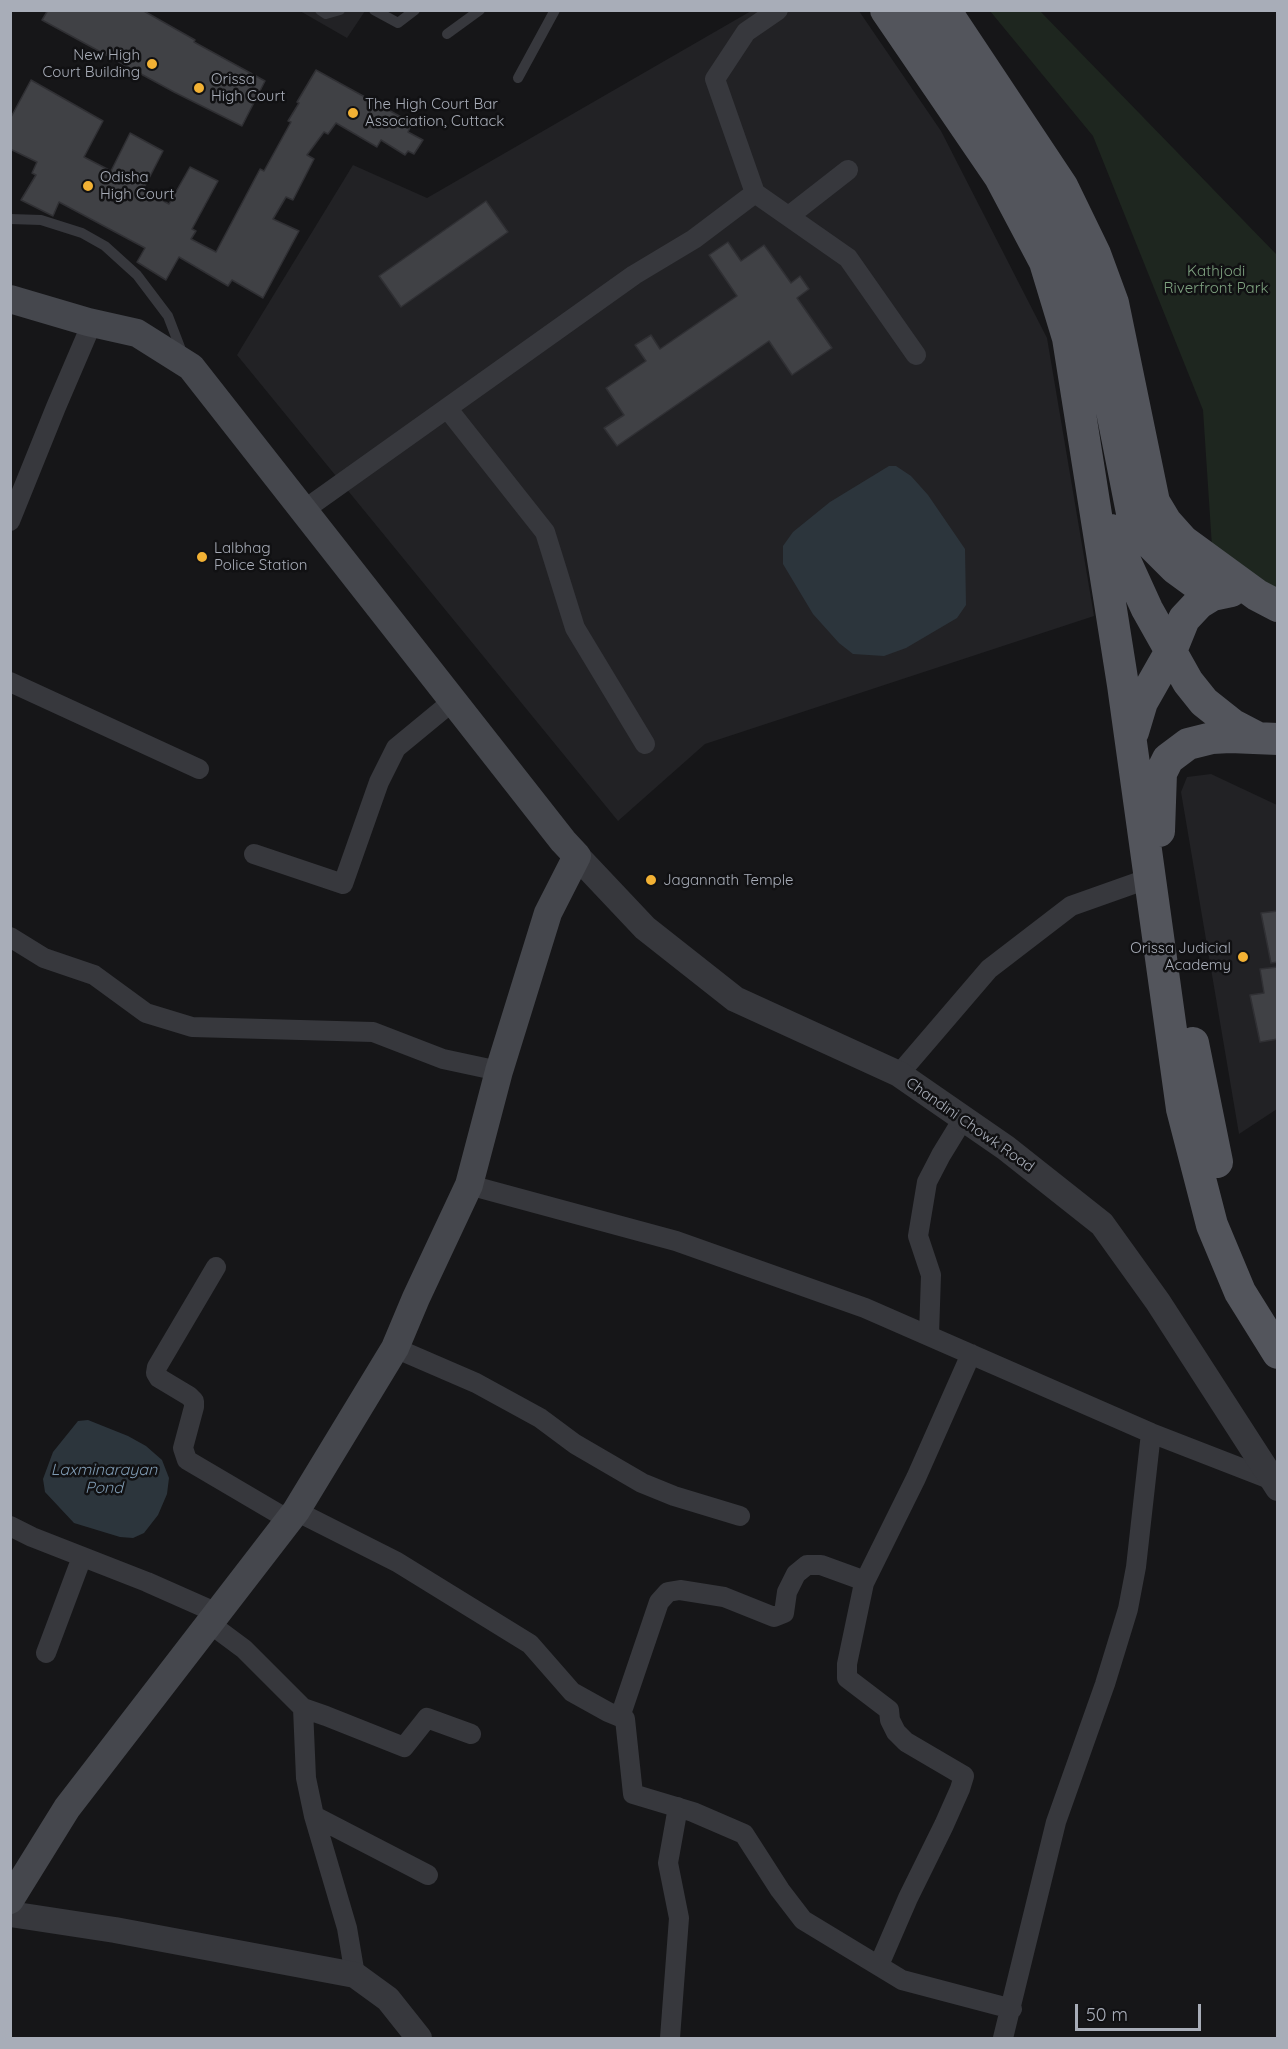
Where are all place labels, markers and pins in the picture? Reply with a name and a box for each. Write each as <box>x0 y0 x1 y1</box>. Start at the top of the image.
place label: New High Court Building <box>43 46 140 81</box>
marker: New High Court Building <box>145 57 159 71</box>
place label: Orissa High Court <box>211 70 285 105</box>
marker: Orissa High Court <box>192 81 206 95</box>
place label: The High Court Bar Association, Cuttack <box>365 95 504 130</box>
marker: The High Court Bar Association, Cuttack <box>346 106 360 120</box>
place label: Odisha High Court <box>100 168 174 203</box>
marker: Odisha High Court <box>81 179 95 193</box>
place label: Lalbhag Police Station <box>214 539 307 574</box>
marker: Lalbhag Police Station <box>195 550 209 564</box>
place label: Jagannath Temple <box>663 871 793 889</box>
marker: Jagannath Temple <box>644 873 658 887</box>
place label: Orissa Judicial Academy <box>1130 939 1231 974</box>
marker: Orissa Judicial Academy <box>1236 950 1250 964</box>

